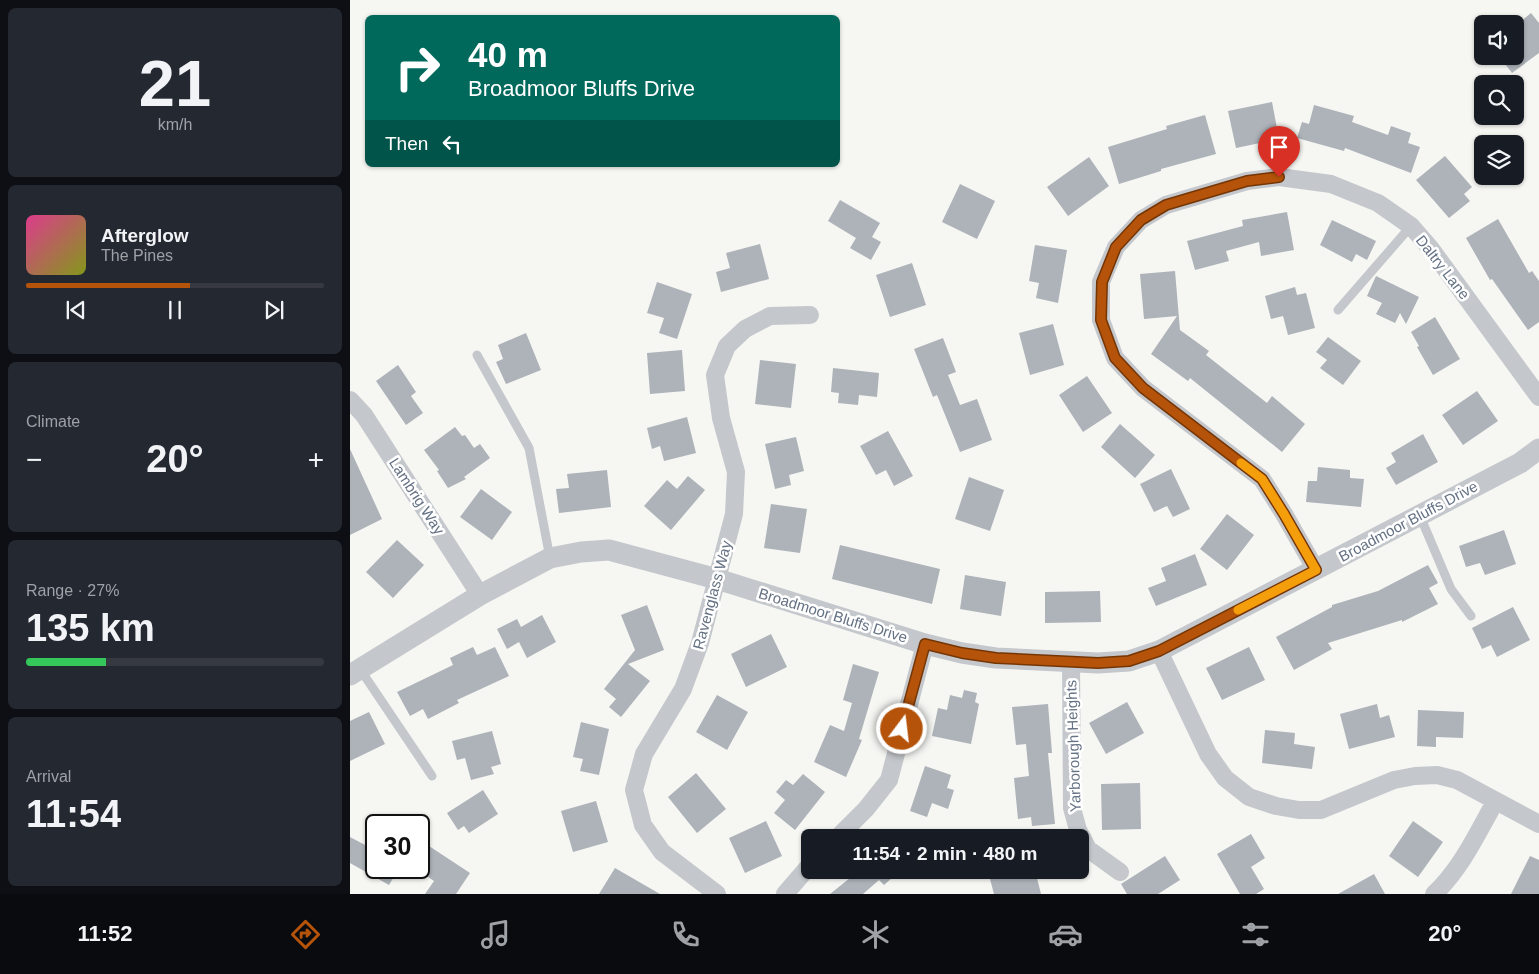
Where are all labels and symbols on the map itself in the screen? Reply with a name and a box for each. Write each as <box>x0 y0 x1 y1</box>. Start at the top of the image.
pin <box>1258 126 1300 177</box>
street label: Daltry Lane <box>1413 232 1473 302</box>
street label: Lambrig Way <box>386 455 448 538</box>
street label: Broadmoor Bluffs Drive <box>1336 477 1480 565</box>
street label: Ravenglass Way <box>689 538 735 651</box>
street label: Broadmoor Bluffs Drive <box>756 584 910 646</box>
street label: Yarborough Heights <box>1062 680 1084 812</box>
position arrow <box>875 702 927 754</box>
speed limit sign: 30 <box>365 814 430 879</box>

